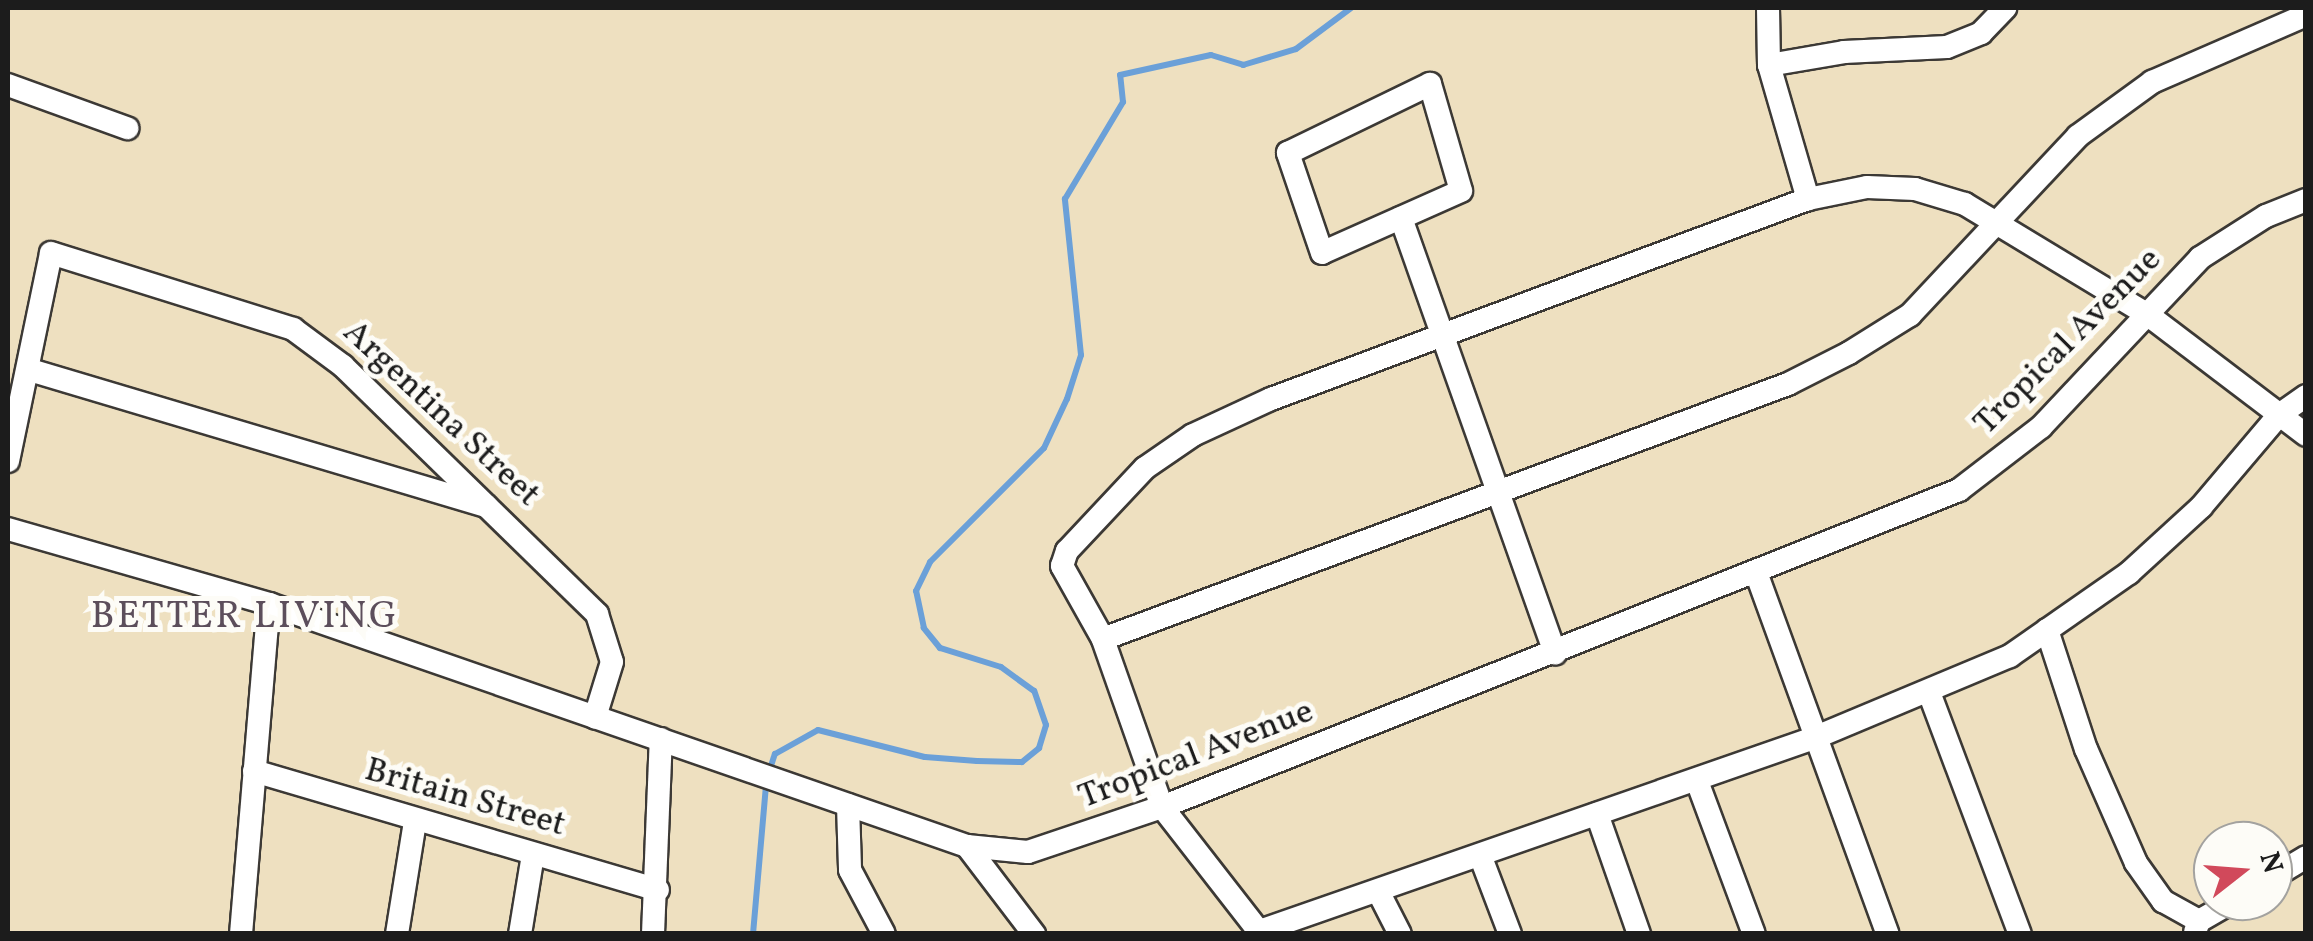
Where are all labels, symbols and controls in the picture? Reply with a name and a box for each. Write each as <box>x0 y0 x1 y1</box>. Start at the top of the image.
street label: Tropical Avenue <box>1965 239 2171 445</box>
street label: Argentina Street <box>334 312 548 516</box>
district label: BETTER LIVING <box>91 595 399 641</box>
street label: Tropical Avenue <box>1073 691 1319 819</box>
street label: Britain Street <box>360 749 570 847</box>
north arrow <box>2193 821 2293 921</box>
text: N <box>2249 847 2292 878</box>

